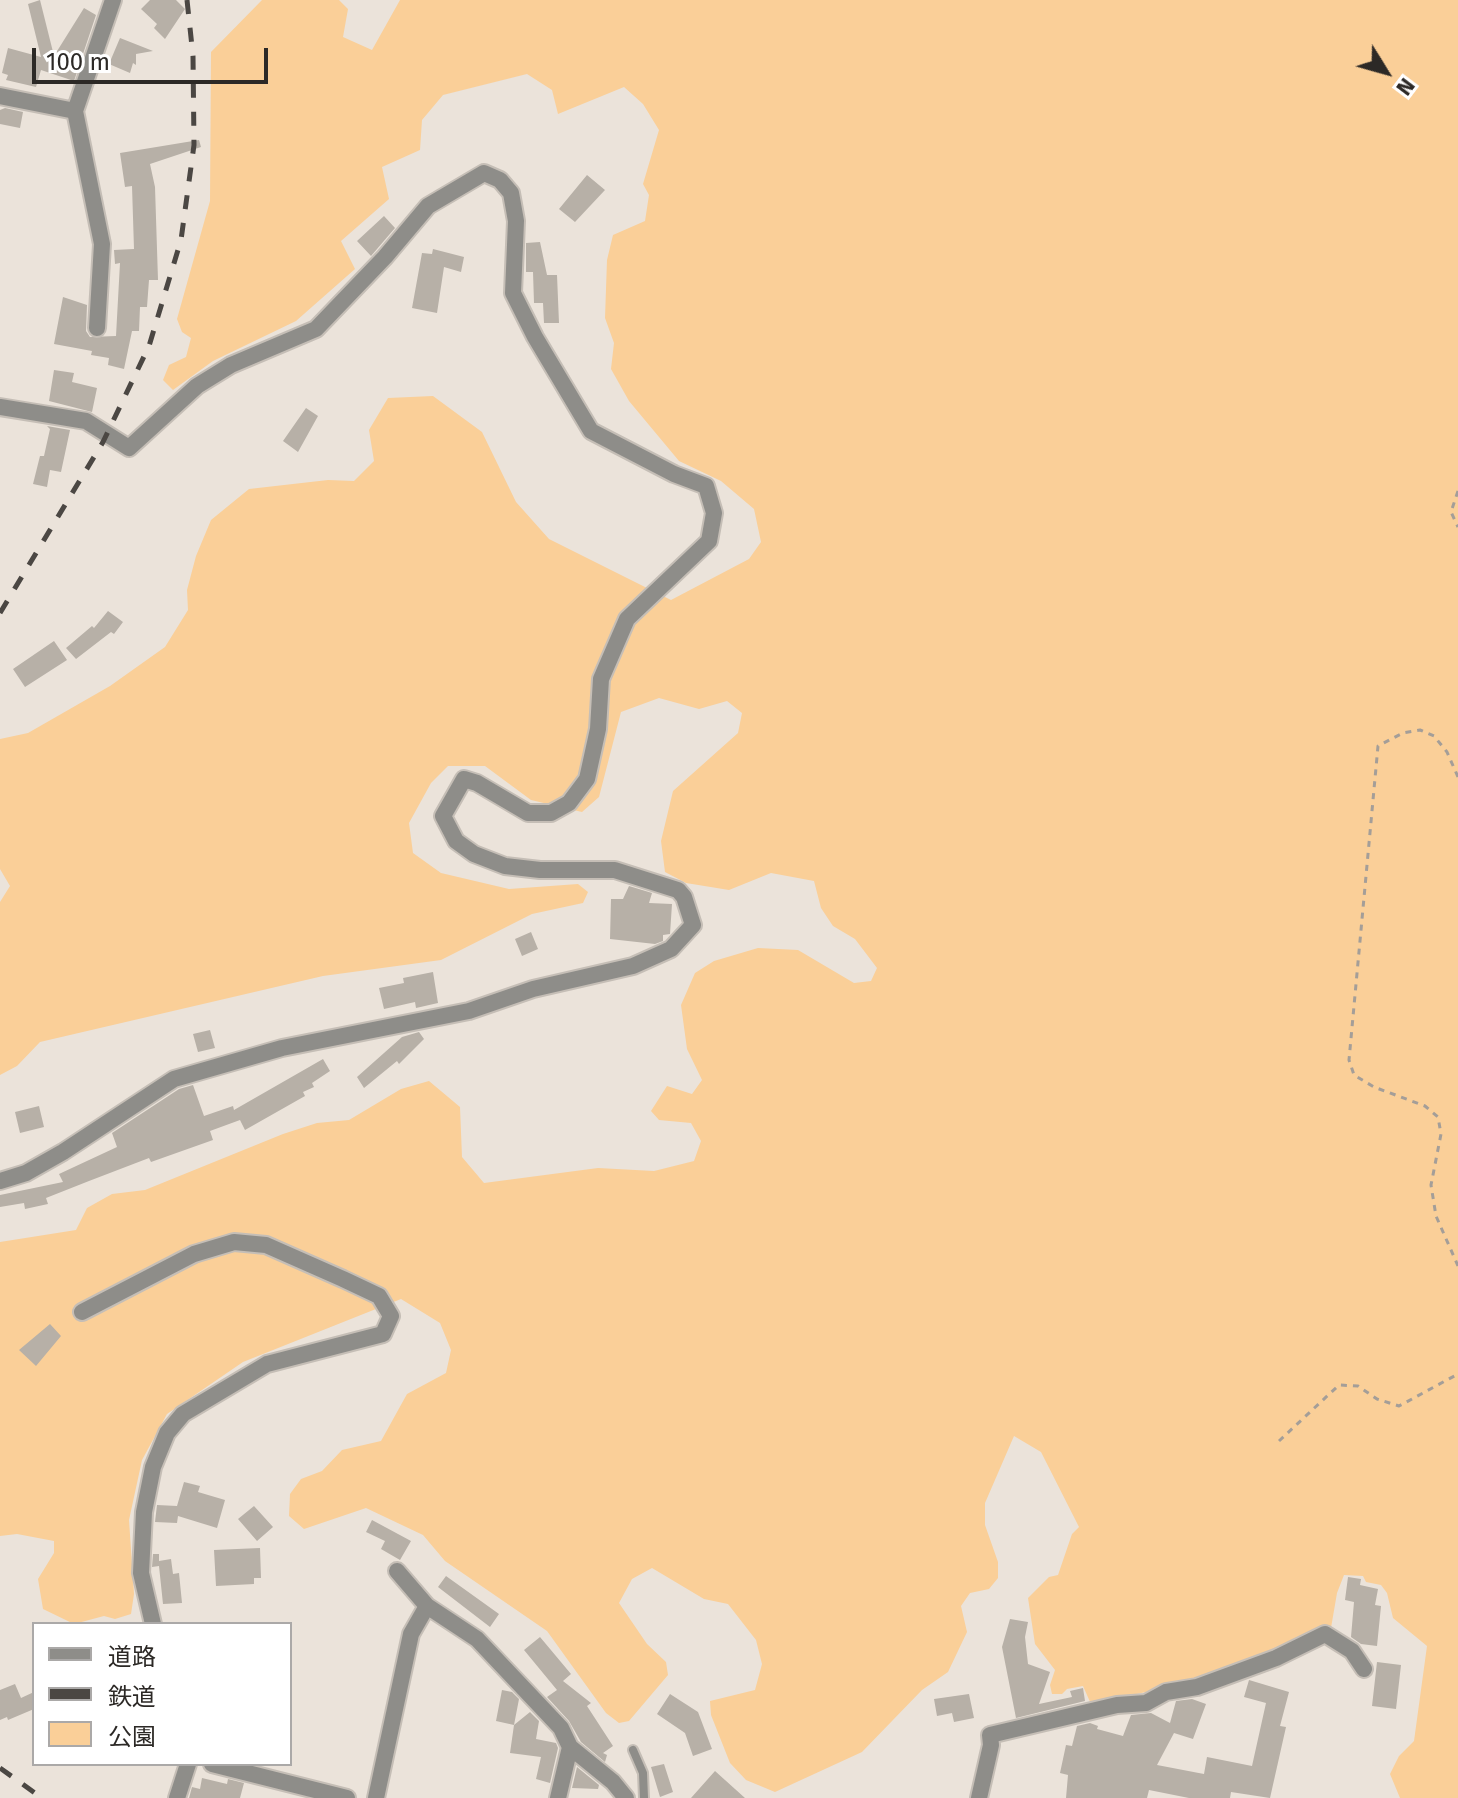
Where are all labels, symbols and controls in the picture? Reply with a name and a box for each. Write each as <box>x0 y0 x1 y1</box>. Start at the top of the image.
scale bar <box>36 32 272 82</box>
north arrow <box>1346 32 1426 112</box>
text: 100 m <box>46 48 110 76</box>
text: N <box>1390 73 1421 101</box>
legend <box>32 1622 292 1766</box>
text: 道路 <box>108 1643 156 1671</box>
text: 鉄道 <box>108 1683 156 1711</box>
text: 公園 <box>108 1723 156 1751</box>

